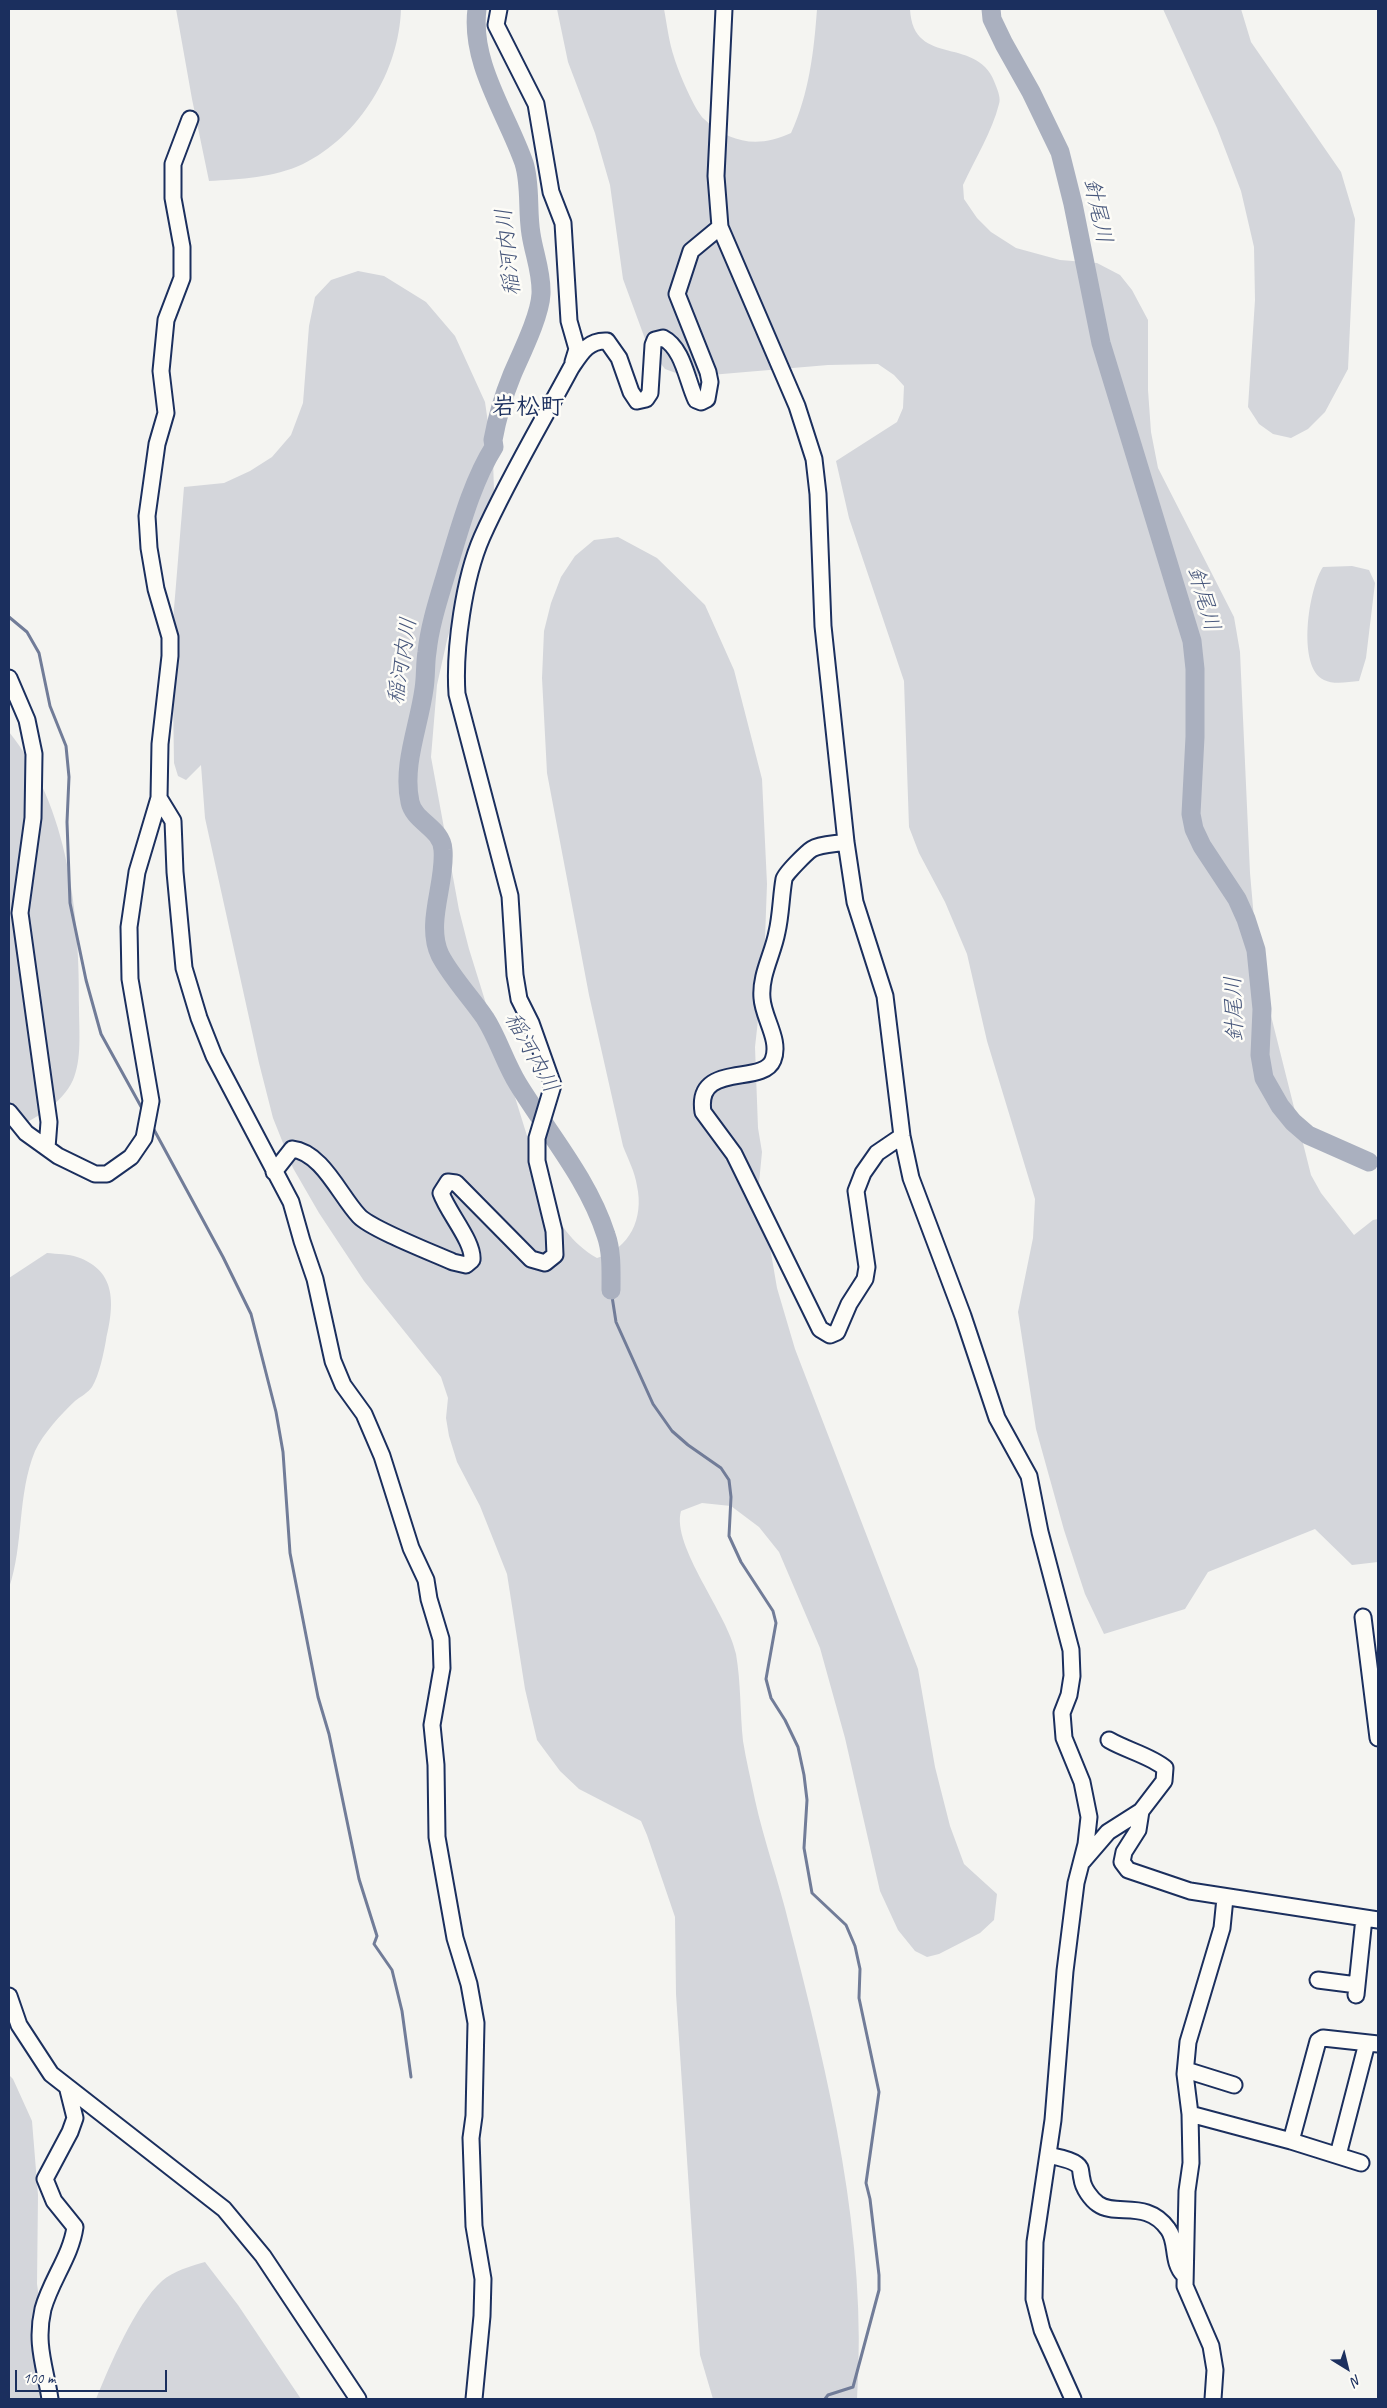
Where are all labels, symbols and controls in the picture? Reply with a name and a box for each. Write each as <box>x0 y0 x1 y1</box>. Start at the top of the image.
water label: 針尾川 <box>1077 176 1117 246</box>
water label: 稲河内川 <box>491 207 527 297</box>
district label: 岩松町 <box>492 394 564 422</box>
water label: 針尾川 <box>1181 564 1225 634</box>
water label: 稲河内川 <box>383 615 423 707</box>
water label: 針尾川 <box>1221 976 1249 1042</box>
water label: 稲河内川 <box>498 1008 564 1098</box>
north arrow <box>1322 2343 1372 2393</box>
scale bar <box>18 2360 170 2392</box>
text: 100 m <box>23 2369 55 2388</box>
text: N <box>1348 2371 1365 2390</box>

